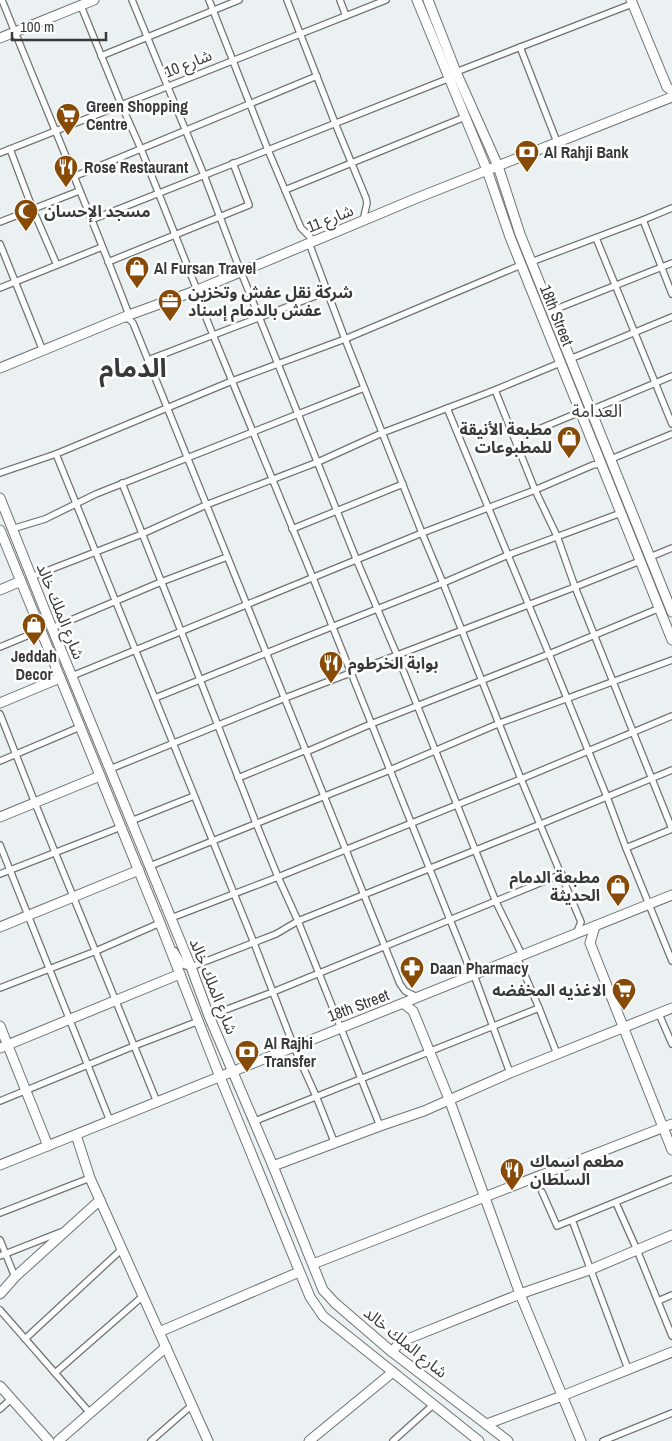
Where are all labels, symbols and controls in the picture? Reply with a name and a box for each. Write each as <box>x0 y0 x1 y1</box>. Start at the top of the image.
scale bar <box>12 10 106 42</box>
text: 100 m <box>20 16 54 37</box>
street label: شارع 10 <box>161 44 216 84</box>
place label: Green Shopping Centre <box>86 95 188 135</box>
supermarket icon: Green Shopping Centre <box>55 102 81 136</box>
bank icon: Al Rahji Bank <box>514 139 540 173</box>
place label: Al Rahji Bank <box>544 141 629 163</box>
restaurant icon: Rose Restaurant <box>53 154 79 188</box>
place label: Rose Restaurant <box>84 156 189 178</box>
mosque icon: مسجد الإحسان <box>13 198 39 232</box>
street label: شارع 11 <box>303 199 357 239</box>
place label: مسجد الإحسان <box>44 200 151 223</box>
shop icon: Al Fursan Travel <box>124 255 150 289</box>
place label: Al Fursan Travel <box>154 257 256 279</box>
place label: شركة نقل عفش وتخزين عفش بالدمام إسناد <box>188 281 353 322</box>
street label: 18th Street <box>535 281 579 349</box>
office icon: شركة نقل عفش وتخزين عفش بالدمام إسناد <box>157 288 183 322</box>
district label: الدمام <box>99 350 167 388</box>
district label: العدامة <box>572 398 622 423</box>
place label: مطبعة الأنيقة للمطبوعات <box>460 418 552 458</box>
shop icon: مطبعة الأنيقة للمطبوعات <box>556 425 582 459</box>
street label: شارع الملك خالد <box>30 560 90 663</box>
shop icon: Jeddah Decor <box>21 612 47 646</box>
place label: Jeddah Decor <box>11 645 57 685</box>
restaurant icon: بوابة الخرطوم <box>318 650 344 684</box>
place label: بوابة الخرطوم <box>348 652 439 675</box>
place label: مطبعة الدمام الحديثة <box>510 866 600 906</box>
shop icon: مطبعة الدمام الحديثة <box>605 873 631 907</box>
street label: شارع الملك خالد <box>183 935 243 1038</box>
pharmacy icon: Daan Pharmacy <box>399 955 425 989</box>
place label: Daan Pharmacy <box>430 957 529 979</box>
supermarket icon: الاغذيه المخفضه <box>611 977 637 1011</box>
place label: الاغذيه المخفضه <box>492 979 606 1001</box>
street label: 18th Street <box>324 983 392 1027</box>
place label: Al Rajhi Transfer <box>264 1032 317 1072</box>
bank icon: Al Rajhi Transfer <box>234 1039 260 1073</box>
place label: مطعم اسماك السلطان <box>530 1150 624 1190</box>
restaurant icon: مطعم اسماك السلطان <box>499 1157 525 1191</box>
street label: شارع الملك خالد <box>358 1301 453 1384</box>

